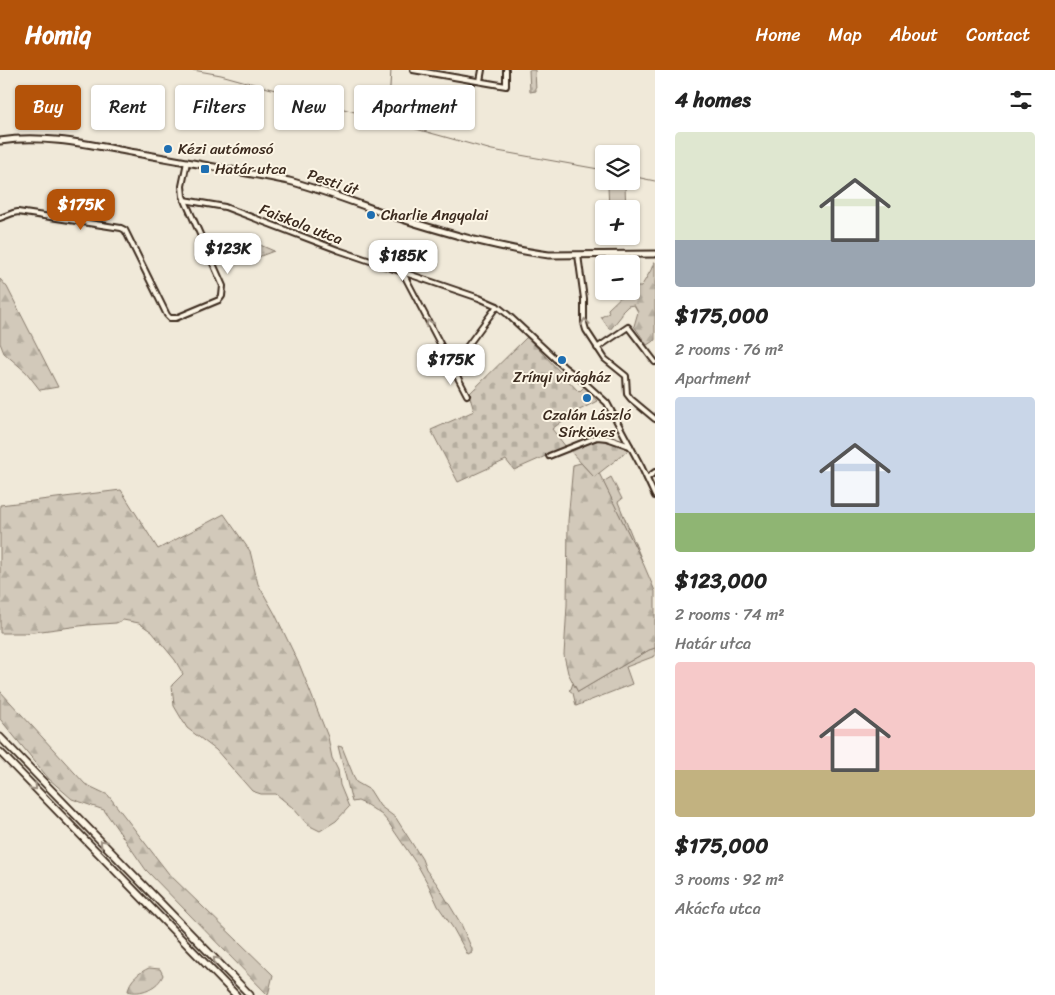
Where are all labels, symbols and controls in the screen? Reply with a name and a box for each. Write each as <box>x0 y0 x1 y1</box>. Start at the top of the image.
text: Homiq <box>25 14 91 56</box>
text: Home <box>756 19 801 51</box>
text: Map <box>829 19 862 51</box>
text: About <box>890 19 938 51</box>
text: Contact <box>966 19 1030 51</box>
text: 4 homes <box>675 81 751 119</box>
chip: Buy <box>15 85 81 130</box>
chip: Rent <box>91 85 165 130</box>
chip: Filters <box>175 85 264 130</box>
chip: New <box>274 85 344 130</box>
chip: Apartment <box>354 85 475 130</box>
icon: filters <box>1007 86 1035 114</box>
place label: Kézi autómosó <box>178 136 274 162</box>
marker: Kézi autómosó <box>162 143 174 155</box>
map controls <box>595 145 640 300</box>
button: layers <box>595 145 640 190</box>
place label: Határ utca <box>215 156 287 182</box>
street label: Pesti út <box>304 161 363 203</box>
marker: Határ utca <box>199 163 211 175</box>
icon: home <box>810 165 900 255</box>
pin: $175K <box>46 189 116 231</box>
text: $175K <box>58 190 104 219</box>
street label: Faiskola utca <box>256 196 347 252</box>
button: + <box>595 200 640 245</box>
place label: Charlie Angyalai <box>381 202 489 228</box>
marker: Charlie Angyalai <box>365 209 377 221</box>
pin: $123K <box>193 232 263 275</box>
text: $123K <box>205 234 251 263</box>
pin: $185K <box>368 240 438 282</box>
text: $185K <box>380 241 426 270</box>
button: − <box>595 255 640 300</box>
text: $175,000 <box>675 297 768 335</box>
one-way arrow <box>580 317 591 325</box>
one-way arrow <box>425 320 435 329</box>
text: 2 rooms · 76 m² <box>675 335 784 364</box>
pin: $175K <box>416 344 486 386</box>
text: $175K <box>428 345 474 374</box>
marker: Zrínyi virágház <box>556 354 568 366</box>
place label: Zrínyi virágház <box>513 364 612 390</box>
text: Apartment <box>675 364 751 393</box>
marker: Czalán László Sírköves <box>581 392 593 404</box>
place label: Czalán László Sírköves <box>543 402 632 445</box>
icon: home <box>810 430 900 520</box>
text: $123,000 <box>675 562 767 600</box>
text: 2 rooms · 74 m² <box>675 600 785 629</box>
text: Határ utca <box>675 629 751 658</box>
icon: home <box>810 695 900 785</box>
one-way arrow <box>28 781 37 790</box>
text: $175,000 <box>675 827 768 865</box>
one-way arrow <box>100 840 109 849</box>
text: 3 rooms · 92 m² <box>675 865 784 894</box>
text: Akácfa utca <box>675 894 761 923</box>
one-way arrow <box>213 957 222 966</box>

